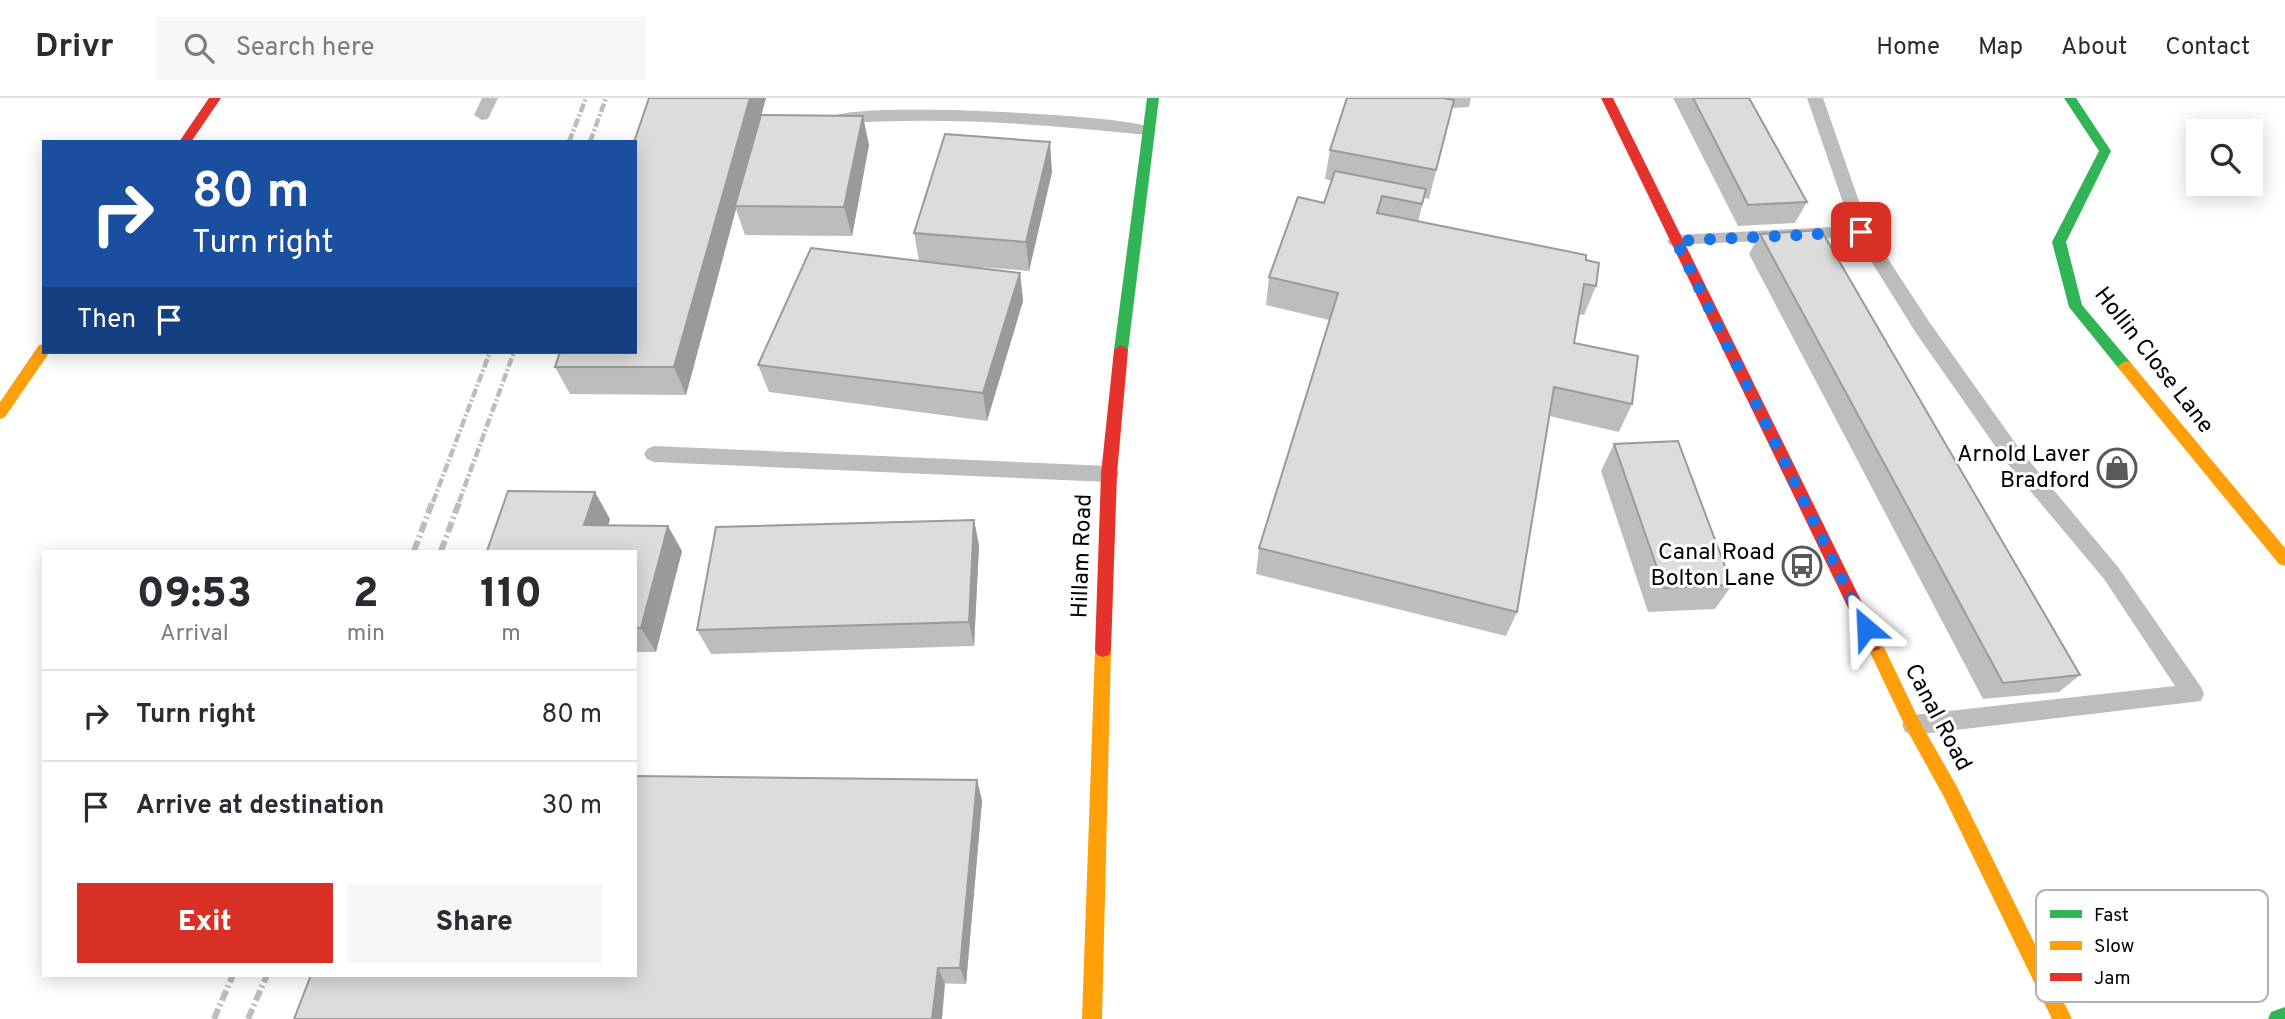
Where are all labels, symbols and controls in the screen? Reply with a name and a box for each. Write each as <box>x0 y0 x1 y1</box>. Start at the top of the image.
search box <box>156 17 646 80</box>
text: Drivr <box>35 27 114 69</box>
icon: search <box>180 29 218 67</box>
text: Search here <box>236 32 375 65</box>
text: Home <box>1876 33 1940 63</box>
text: Map <box>1978 33 2023 63</box>
text: About <box>2061 33 2127 63</box>
text: Contact <box>2165 33 2250 63</box>
map controls <box>2186 119 2263 196</box>
button: search <box>2186 119 2263 196</box>
text: 80 m <box>192 163 309 225</box>
icon: right <box>77 168 168 259</box>
pin <box>1831 202 1891 262</box>
icon: arrive <box>1842 213 1880 251</box>
text: Turn right <box>192 224 334 264</box>
street label: Hollin Close Lane <box>2087 282 2219 440</box>
icon: arrive <box>150 301 188 339</box>
text: Then <box>77 304 136 337</box>
place label: Arnold Laver Bradford <box>1957 441 2090 496</box>
shop icon: Arnold Laver Bradford <box>2096 447 2138 489</box>
street label: Hillam Road <box>1066 493 1100 619</box>
place label: Canal Road Bolton Lane <box>1650 539 1775 594</box>
bus stop icon: Canal Road Bolton Lane <box>1781 545 1823 587</box>
text: 09:53 <box>137 569 252 622</box>
text: 2 <box>353 569 379 622</box>
text: 110 <box>480 569 542 622</box>
position arrow <box>1829 591 1903 665</box>
text: Arrival <box>160 620 229 649</box>
text: min <box>347 620 385 649</box>
text: m <box>501 620 521 649</box>
street label: Canal Road <box>1897 659 1977 777</box>
icon: right <box>77 697 115 735</box>
text: Turn right <box>136 699 256 732</box>
text: 80 m <box>542 699 602 732</box>
icon: arrive <box>77 788 115 826</box>
text: Arrive at destination <box>136 790 384 823</box>
text: 30 m <box>542 790 602 823</box>
button: Exit <box>77 883 333 963</box>
button: Share <box>347 883 602 963</box>
legend <box>2036 890 2268 1002</box>
text: Fast <box>2094 904 2129 928</box>
text: Slow <box>2094 935 2134 959</box>
text: Jam <box>2094 967 2131 991</box>

